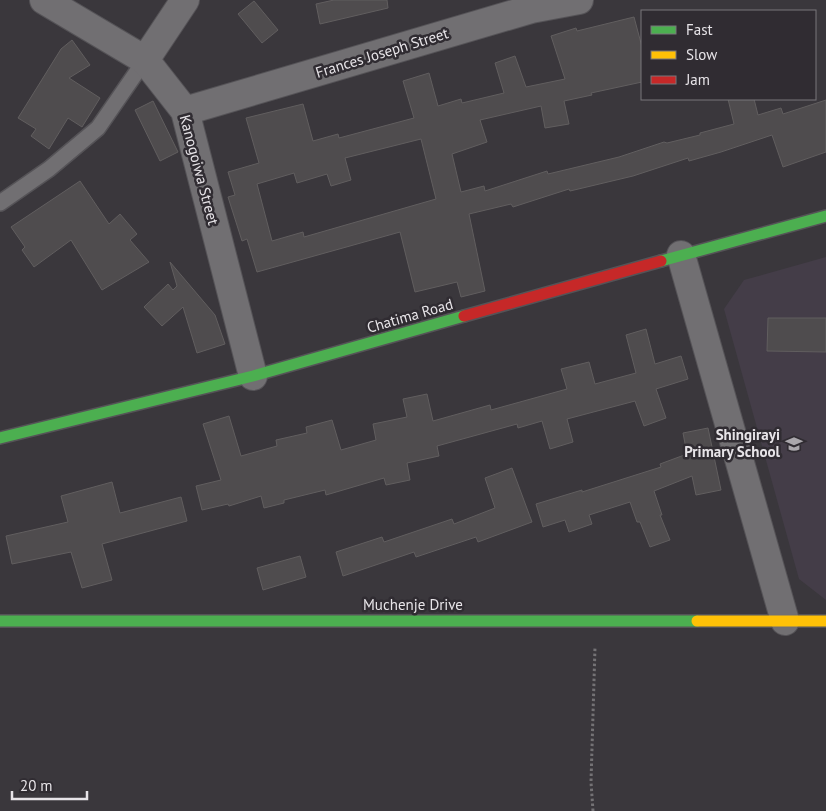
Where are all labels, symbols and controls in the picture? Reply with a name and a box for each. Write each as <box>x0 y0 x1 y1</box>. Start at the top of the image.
legend <box>641 10 816 100</box>
text: Fast <box>686 20 713 39</box>
street label: Frances Joseph Street <box>313 23 451 82</box>
text: Slow <box>686 45 717 64</box>
text: Jam <box>685 70 710 89</box>
street label: Kanogoiwa Street <box>176 113 223 227</box>
street label: Chatima Road <box>365 294 455 337</box>
place label: Shingirayi Primary School <box>684 425 781 461</box>
school or university icon: Shingirayi Primary School <box>784 434 804 454</box>
street label: Muchenje Drive <box>363 595 463 614</box>
scale bar <box>12 768 88 800</box>
text: 20 m <box>20 776 53 795</box>

